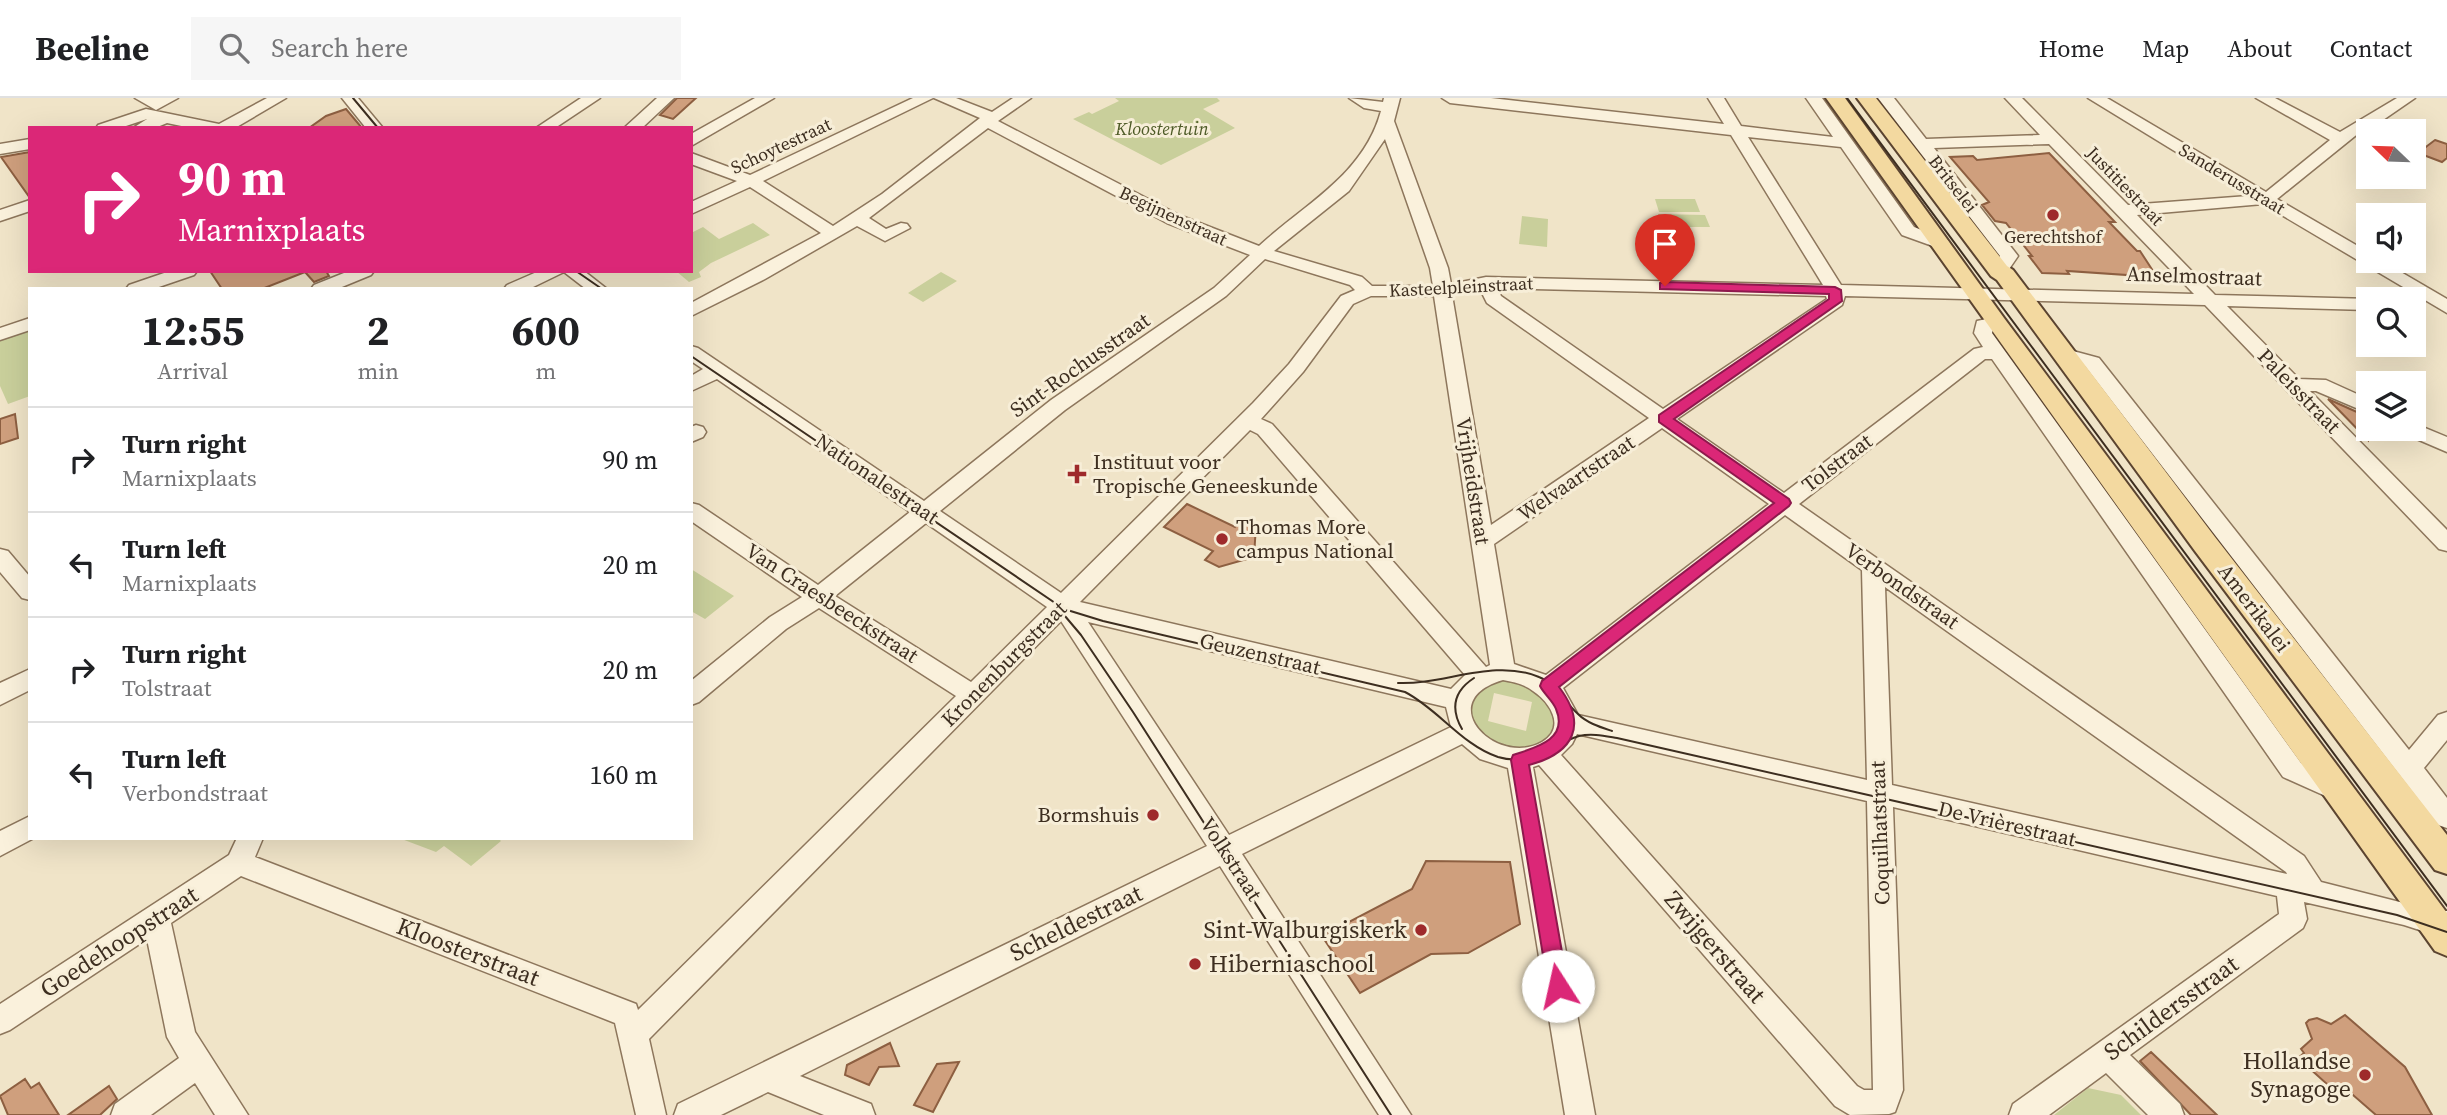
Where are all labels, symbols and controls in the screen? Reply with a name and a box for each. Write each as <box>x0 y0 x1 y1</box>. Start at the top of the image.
search box <box>191 17 681 80</box>
text: Beeline <box>35 26 149 71</box>
icon: search <box>215 29 253 67</box>
text: Search here <box>271 30 408 66</box>
text: Home <box>2039 32 2104 65</box>
text: Map <box>2142 32 2189 65</box>
text: About <box>2227 32 2292 65</box>
text: Contact <box>2330 32 2412 65</box>
street label: Schoytestraat <box>727 111 835 180</box>
park label: Kloostertuin <box>1114 116 1209 141</box>
north arrow <box>2356 119 2426 189</box>
map controls <box>2356 119 2426 441</box>
street label: Sanderusstraat <box>2174 137 2290 220</box>
street label: Justitiestraat <box>2080 140 2170 231</box>
text: 90 m <box>178 144 286 211</box>
street label: Britselei <box>1923 150 1984 218</box>
icon: right <box>63 154 154 245</box>
street label: Begijnenstraat <box>1115 180 1231 252</box>
button: sound <box>2356 203 2426 273</box>
marker: Gerechtshof <box>2045 207 2061 223</box>
text: Marnixplaats <box>178 208 365 252</box>
pin <box>1635 214 1695 286</box>
place label: Gerechtshof <box>2004 224 2104 249</box>
icon: arrive <box>1646 225 1684 263</box>
street label: Anselmostraat <box>2126 259 2263 292</box>
street label: Kasteelpleinstraat <box>1388 270 1534 303</box>
button: search <box>2356 287 2426 357</box>
text: 12:55 <box>141 301 245 359</box>
text: 2 <box>367 301 390 359</box>
text: 600 <box>512 301 580 359</box>
street label: Sint-Rochusstraat <box>1004 305 1156 424</box>
street label: Paleisstraat <box>2251 342 2347 440</box>
text: Arrival <box>157 355 228 387</box>
text: min <box>357 355 399 387</box>
text: m <box>536 355 556 387</box>
button: layers <box>2356 371 2426 441</box>
street label: Vrijheidstraat <box>1449 415 1498 547</box>
text: Turn right <box>122 426 246 462</box>
street label: Nationalestraat <box>810 426 945 531</box>
street label: Tolstraat <box>1795 426 1878 499</box>
street label: Welvaartstraat <box>1511 428 1640 528</box>
icon: right <box>63 441 101 479</box>
text: 90 m <box>603 442 658 478</box>
place label: Instituut voor Tropische Geneeskunde <box>1093 447 1318 500</box>
text: Marnixplaats <box>122 462 257 494</box>
marker: Instituut voor Tropische Geneeskunde <box>1067 464 1087 484</box>
place label: Thomas More campus National <box>1236 512 1394 565</box>
text: Turn left <box>122 531 226 567</box>
marker: Thomas More campus National <box>1214 531 1230 547</box>
street label: Van Craesbeeckstraat <box>740 536 924 669</box>
street label: Verbondstraat <box>1839 536 1965 636</box>
icon: left <box>63 546 101 584</box>
text: 20 m <box>603 547 658 583</box>
street label: Amerikalei <box>2211 557 2297 658</box>
text: Marnixplaats <box>122 567 257 599</box>
street label: Kronenburgstraat <box>934 594 1073 733</box>
street label: Geuzenstraat <box>1197 626 1324 682</box>
text: Turn right <box>122 636 246 672</box>
icon: right <box>63 651 101 689</box>
text: 20 m <box>603 652 658 688</box>
text: Tolstraat <box>122 672 211 704</box>
text: Turn left <box>122 741 226 777</box>
icon: left <box>63 756 101 794</box>
text: 160 m <box>590 757 658 793</box>
street label: Coquilhatstraat <box>1862 760 1897 906</box>
text: Verbondstraat <box>122 777 268 809</box>
street label: De Vrièrestraat <box>1935 794 2079 854</box>
place label: Bormshuis <box>1037 800 1139 829</box>
marker: Bormshuis <box>1145 807 1161 823</box>
street label: Volkstraat <box>1194 811 1269 906</box>
street label: Scheldestraat <box>1004 876 1148 969</box>
street label: Goedehoopstraat <box>33 878 204 1005</box>
street label: Zwijgerstraat <box>1657 883 1774 1010</box>
street label: Kloosterstraat <box>392 909 544 994</box>
place label: Sint-Walburgiskerk <box>1204 913 1408 946</box>
marker: Sint-Walburgiskerk <box>1413 922 1429 938</box>
place label: Hiberniaschool <box>1209 947 1375 980</box>
street label: Schildersstraat <box>2097 947 2245 1068</box>
position arrow <box>1521 949 1595 1023</box>
marker: Hiberniaschool <box>1187 956 1203 972</box>
place label: Hollandse Synagoge <box>2243 1044 2351 1105</box>
marker: Hollandse Synagoge <box>2357 1067 2373 1083</box>

